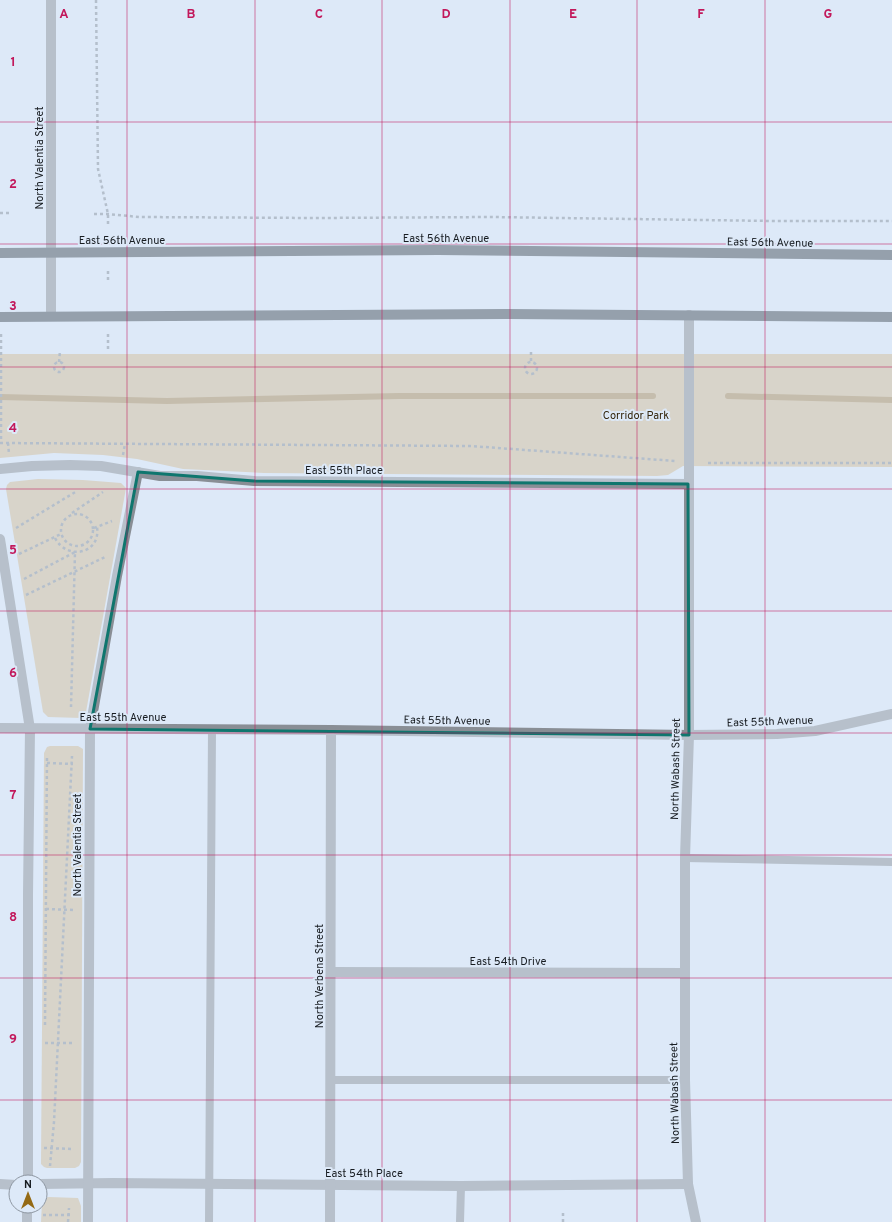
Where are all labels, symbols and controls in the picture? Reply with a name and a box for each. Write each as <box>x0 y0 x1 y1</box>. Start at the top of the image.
text: A <box>59 7 69 23</box>
text: B <box>187 7 196 23</box>
text: C <box>315 7 323 23</box>
text: D <box>441 7 451 23</box>
text: E <box>569 7 577 23</box>
text: F <box>697 7 705 23</box>
text: G <box>824 7 833 23</box>
text: 1 <box>10 55 16 71</box>
street label: North Valentia Street <box>33 106 47 210</box>
text: 2 <box>9 177 17 193</box>
street label: East 56th Avenue <box>403 232 489 246</box>
street label: East 56th Avenue <box>79 234 165 248</box>
street label: East 56th Avenue <box>727 235 813 251</box>
text: 3 <box>9 299 17 315</box>
park label: Corridor Park <box>603 409 669 423</box>
text: 4 <box>9 421 17 437</box>
street label: East 55th Place <box>305 464 383 478</box>
text: 5 <box>9 543 17 559</box>
text: 6 <box>9 666 17 682</box>
street label: East 55th Avenue <box>80 711 166 725</box>
street label: East 55th Avenue <box>403 713 491 729</box>
street label: East 55th Avenue <box>726 713 814 731</box>
street label: North Wabash Street <box>668 718 684 820</box>
text: 7 <box>10 788 17 804</box>
street label: North Valentia Street <box>71 793 85 897</box>
text: 8 <box>9 910 17 926</box>
street label: North Verbena Street <box>313 924 327 1028</box>
street label: East 54th Drive <box>470 955 546 969</box>
text: 9 <box>9 1032 17 1048</box>
street label: North Wabash Street <box>667 1042 683 1144</box>
street label: East 54th Place <box>325 1167 403 1181</box>
north arrow <box>8 1174 48 1214</box>
text: N <box>24 1178 32 1192</box>

